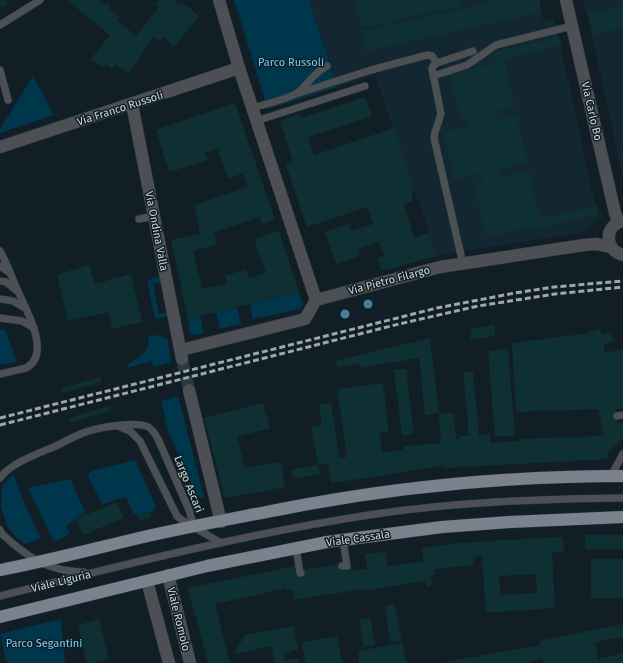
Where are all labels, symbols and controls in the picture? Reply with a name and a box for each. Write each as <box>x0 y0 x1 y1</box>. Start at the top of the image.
park label: Parco Russoli <box>258 56 324 69</box>
street label: Via Carlo Bo <box>578 80 605 142</box>
street label: Via Franco Russoli <box>75 88 165 129</box>
street label: Via Ondina Valla <box>142 190 171 272</box>
street label: Via Pietro Filargo <box>347 263 431 298</box>
street label: Largo Ascari <box>171 454 206 515</box>
street label: Viale Cassala <box>325 528 391 549</box>
street label: Viale Liguria <box>30 568 92 595</box>
street label: Viale Romolo <box>164 586 193 652</box>
park label: Parco Segantini <box>6 637 82 650</box>

